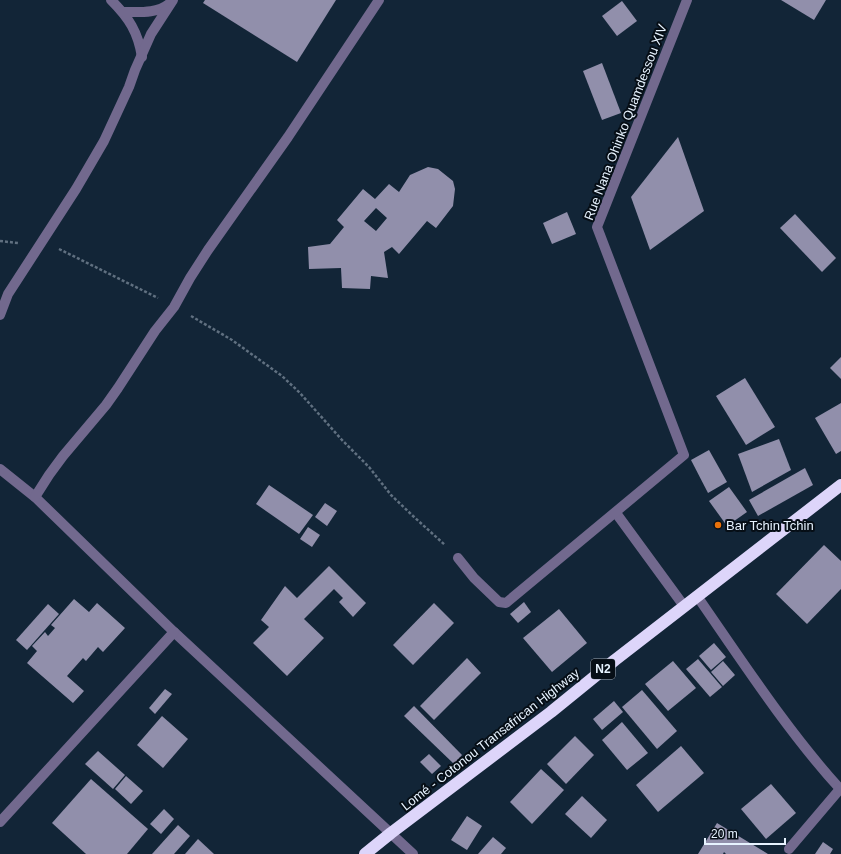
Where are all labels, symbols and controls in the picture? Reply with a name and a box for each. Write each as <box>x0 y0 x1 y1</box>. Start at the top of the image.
street label: Rue Nana Ohinko Quamdessou XIV <box>581 22 670 222</box>
place label: Bar Tchin Tchin <box>726 518 814 533</box>
marker: Bar Tchin Tchin <box>713 520 723 530</box>
road number: N2 <box>591 659 615 679</box>
street label: Lomé - Cotonou Transafrican Highway <box>398 665 583 814</box>
scale bar <box>705 820 785 846</box>
text: 20 m <box>711 827 738 841</box>

